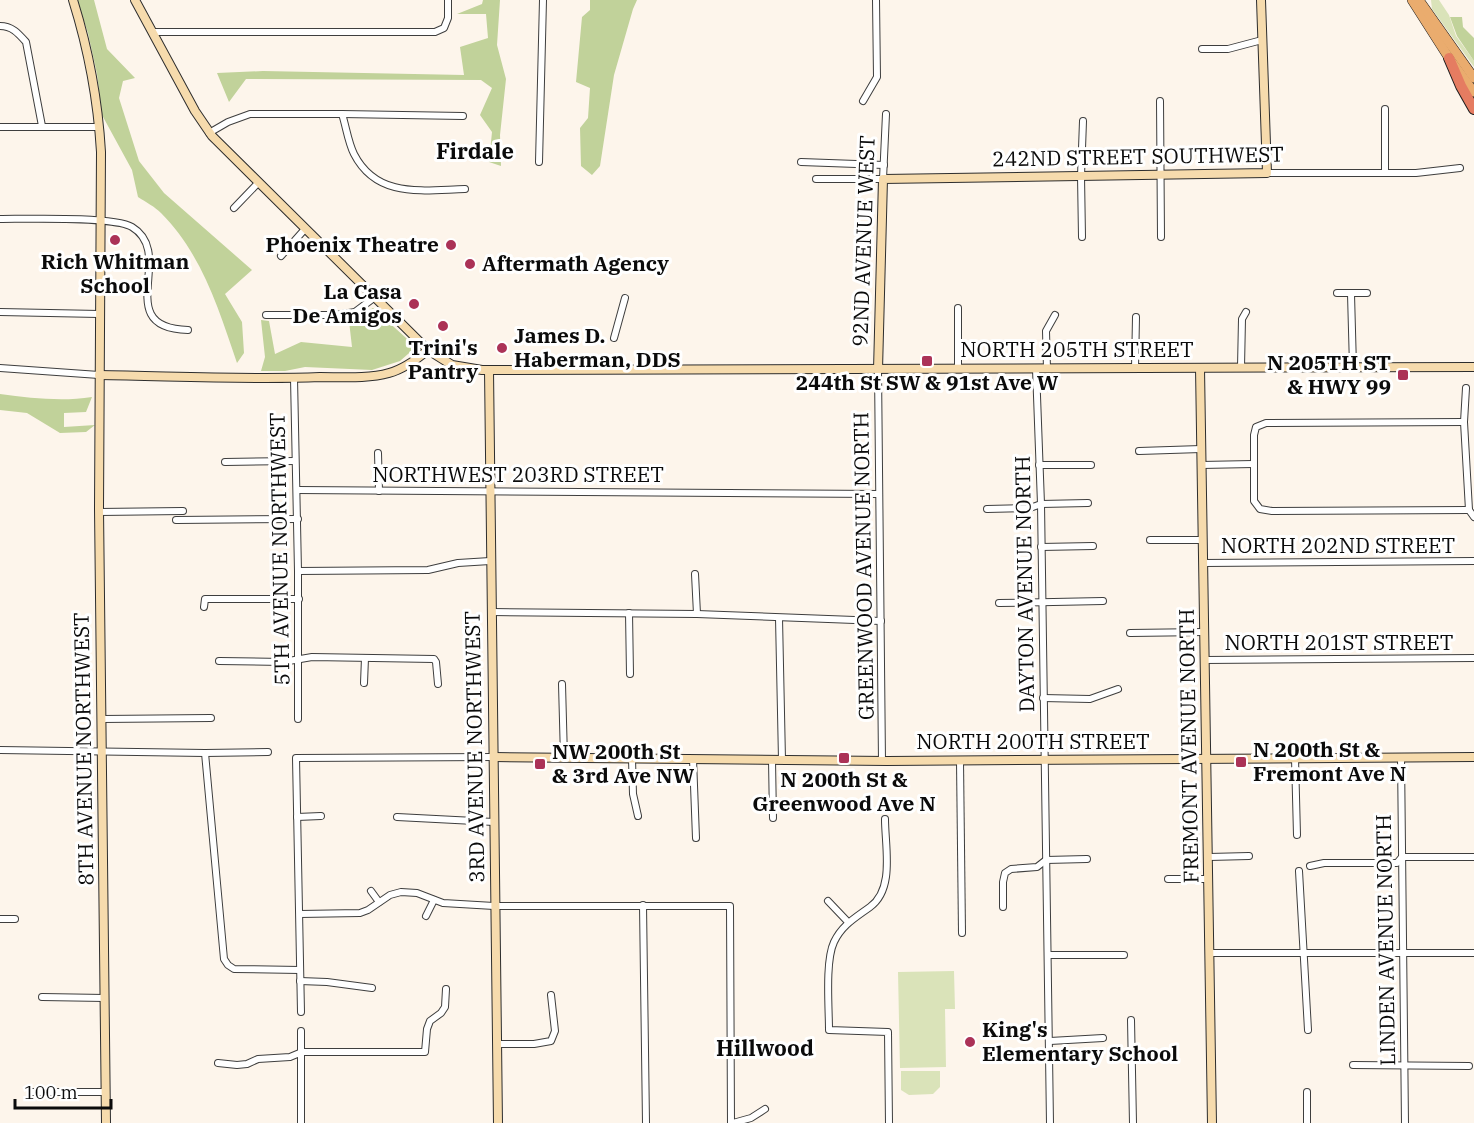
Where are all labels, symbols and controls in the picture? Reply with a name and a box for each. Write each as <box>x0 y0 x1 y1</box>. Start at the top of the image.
street label: 92ND AVENUE WEST <box>845 135 881 347</box>
district label: Firdale <box>436 136 514 165</box>
street label: 242ND STREET SOUTHWEST <box>992 139 1284 173</box>
place label: Phoenix Theatre <box>266 230 439 258</box>
marker: Rich Whitman School <box>108 233 122 247</box>
marker: Phoenix Theatre <box>444 238 458 252</box>
place label: Rich Whitman School <box>41 247 189 299</box>
place label: Aftermath Agency <box>482 249 669 277</box>
marker: Aftermath Agency <box>463 257 477 271</box>
place label: La Casa De Amigos <box>293 277 402 329</box>
marker: La Casa De Amigos <box>407 297 421 311</box>
marker: Trini's Pantry <box>436 319 450 333</box>
place label: James D. Haberman, DDS <box>514 321 681 373</box>
place label: Trini's Pantry <box>408 333 478 385</box>
street label: NORTH 205TH STREET <box>960 335 1194 363</box>
marker: James D. Haberman, DDS <box>495 341 509 355</box>
place label: N 205TH ST & HWY 99 <box>1267 348 1391 400</box>
marker: 244th St SW & 91st Ave W <box>920 354 934 368</box>
place label: 244th St SW & 91st Ave W <box>796 368 1059 396</box>
marker: N 205TH ST & HWY 99 <box>1396 368 1410 382</box>
street label: 5TH AVENUE NORTHWEST <box>263 412 295 686</box>
street label: GREENWOOD AVENUE NORTH <box>846 412 880 721</box>
street label: DAYTON AVENUE NORTH <box>1008 455 1040 713</box>
street label: NORTHWEST 203RD STREET <box>372 460 664 488</box>
street label: NORTH 202ND STREET <box>1221 531 1455 559</box>
street label: FREMONT AVENUE NORTH <box>1172 608 1204 884</box>
street label: 3RD AVENUE NORTHWEST <box>458 611 490 883</box>
street label: 8TH AVENUE NORTHWEST <box>67 612 99 886</box>
street label: NORTH 201ST STREET <box>1224 628 1454 656</box>
street label: NORTH 200TH STREET <box>916 727 1150 755</box>
place label: N 200th St & Fremont Ave N <box>1253 735 1406 787</box>
place label: NW 200th St & 3rd Ave NW <box>552 737 695 789</box>
marker: N 200th St & Greenwood Ave N <box>837 751 851 765</box>
marker: N 200th St & Fremont Ave N <box>1234 755 1248 769</box>
marker: NW 200th St & 3rd Ave NW <box>533 757 547 771</box>
place label: N 200th St & Greenwood Ave N <box>752 765 936 817</box>
street label: LINDEN AVENUE NORTH <box>1369 814 1401 1066</box>
place label: King's Elementary School <box>982 1015 1178 1067</box>
district label: Hillwood <box>716 1033 814 1062</box>
marker: King's Elementary School <box>963 1035 977 1049</box>
scale bar <box>15 1072 111 1110</box>
text: 100 m <box>24 1081 78 1104</box>

